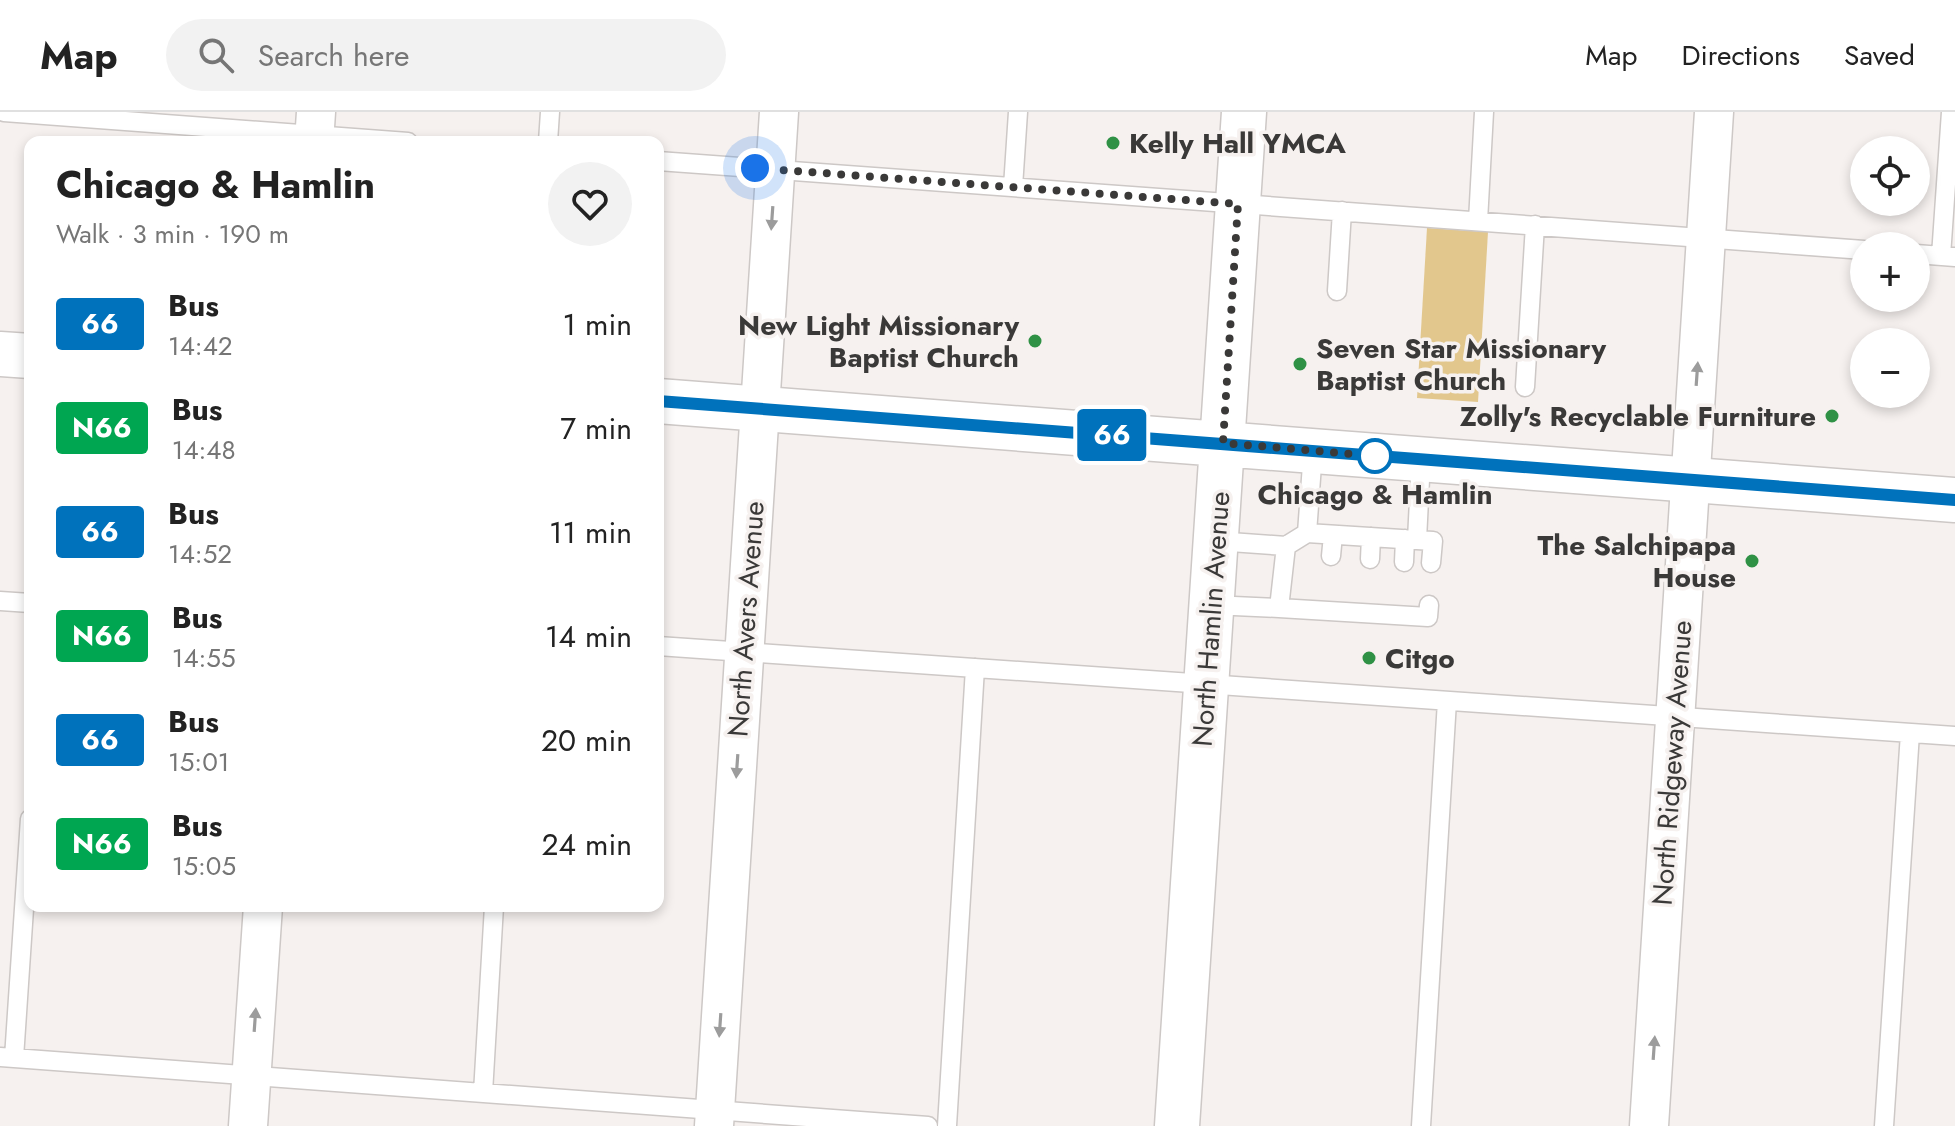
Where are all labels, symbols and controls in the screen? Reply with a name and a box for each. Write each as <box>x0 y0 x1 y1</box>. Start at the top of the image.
search box <box>166 19 726 91</box>
text: Map <box>40 28 118 83</box>
icon: search <box>194 33 238 77</box>
text: Search here <box>258 34 410 77</box>
text: Map <box>1585 35 1637 76</box>
text: Directions <box>1681 35 1800 76</box>
text: Saved <box>1844 35 1915 76</box>
place label: Kelly Hall YMCA <box>1129 123 1346 164</box>
marker: Kelly Hall YMCA <box>1104 134 1122 152</box>
map controls <box>1850 136 1930 408</box>
button: locate <box>1850 136 1930 216</box>
your location <box>735 148 775 188</box>
text: Chicago & Hamlin <box>56 157 375 212</box>
button: heart <box>548 162 632 246</box>
one-way arrow <box>765 206 778 231</box>
text: Walk · 3 min · 190 m <box>56 215 289 253</box>
button: + <box>1850 232 1930 312</box>
text: Bus <box>168 284 219 327</box>
text: 66 <box>81 303 119 344</box>
text: 1 min <box>563 303 632 346</box>
place label: New Light Missionary Baptist Church <box>738 305 1019 378</box>
text: 14:42 <box>168 327 233 365</box>
place label: Seven Star Missionary Baptist Church <box>1316 328 1606 401</box>
button: − <box>1850 328 1930 408</box>
marker: New Light Missionary Baptist Church <box>1026 332 1044 350</box>
marker: Seven Star Missionary Baptist Church <box>1291 355 1309 373</box>
one-way arrow <box>1691 361 1704 386</box>
text: Bus <box>172 388 223 431</box>
place label: Zolly's Recyclable Furniture <box>1460 396 1816 437</box>
text: N66 <box>72 407 132 448</box>
text: 7 min <box>560 407 632 450</box>
marker: Zolly's Recyclable Furniture <box>1823 407 1841 425</box>
line badge: 66 <box>1076 409 1148 461</box>
text: 66 <box>1093 414 1131 455</box>
text: 14:48 <box>172 431 236 469</box>
marker: Chicago & Hamlin <box>1358 439 1392 473</box>
place label: Chicago & Hamlin <box>1257 474 1493 515</box>
street label: North Hamlin Avenue <box>1182 490 1240 748</box>
text: Bus <box>168 492 219 535</box>
street label: North Avers Avenue <box>717 500 775 738</box>
text: 66 <box>81 511 119 552</box>
text: 11 min <box>549 511 632 554</box>
place label: The Salchipapa House <box>1538 525 1736 598</box>
text: 14:52 <box>168 535 232 573</box>
marker: The Salchipapa House <box>1743 552 1761 570</box>
text: Bus <box>172 596 223 639</box>
text: N66 <box>72 615 132 656</box>
text: 14 min <box>545 615 632 658</box>
street label: North Ridgeway Avenue <box>1642 619 1702 907</box>
place label: Citgo <box>1385 638 1455 679</box>
text: 14:55 <box>172 639 236 677</box>
marker: Citgo <box>1360 649 1378 667</box>
text: Bus <box>168 700 219 743</box>
text: 66 <box>81 719 119 760</box>
text: 20 min <box>541 719 632 762</box>
text: 15:01 <box>168 743 229 781</box>
one-way arrow <box>730 754 743 779</box>
text: Bus <box>172 804 223 847</box>
text: N66 <box>72 823 132 864</box>
text: 24 min <box>541 823 632 866</box>
text: 15:05 <box>172 847 236 885</box>
one-way arrow <box>249 1007 262 1032</box>
one-way arrow <box>714 1013 727 1038</box>
one-way arrow <box>1648 1035 1661 1060</box>

